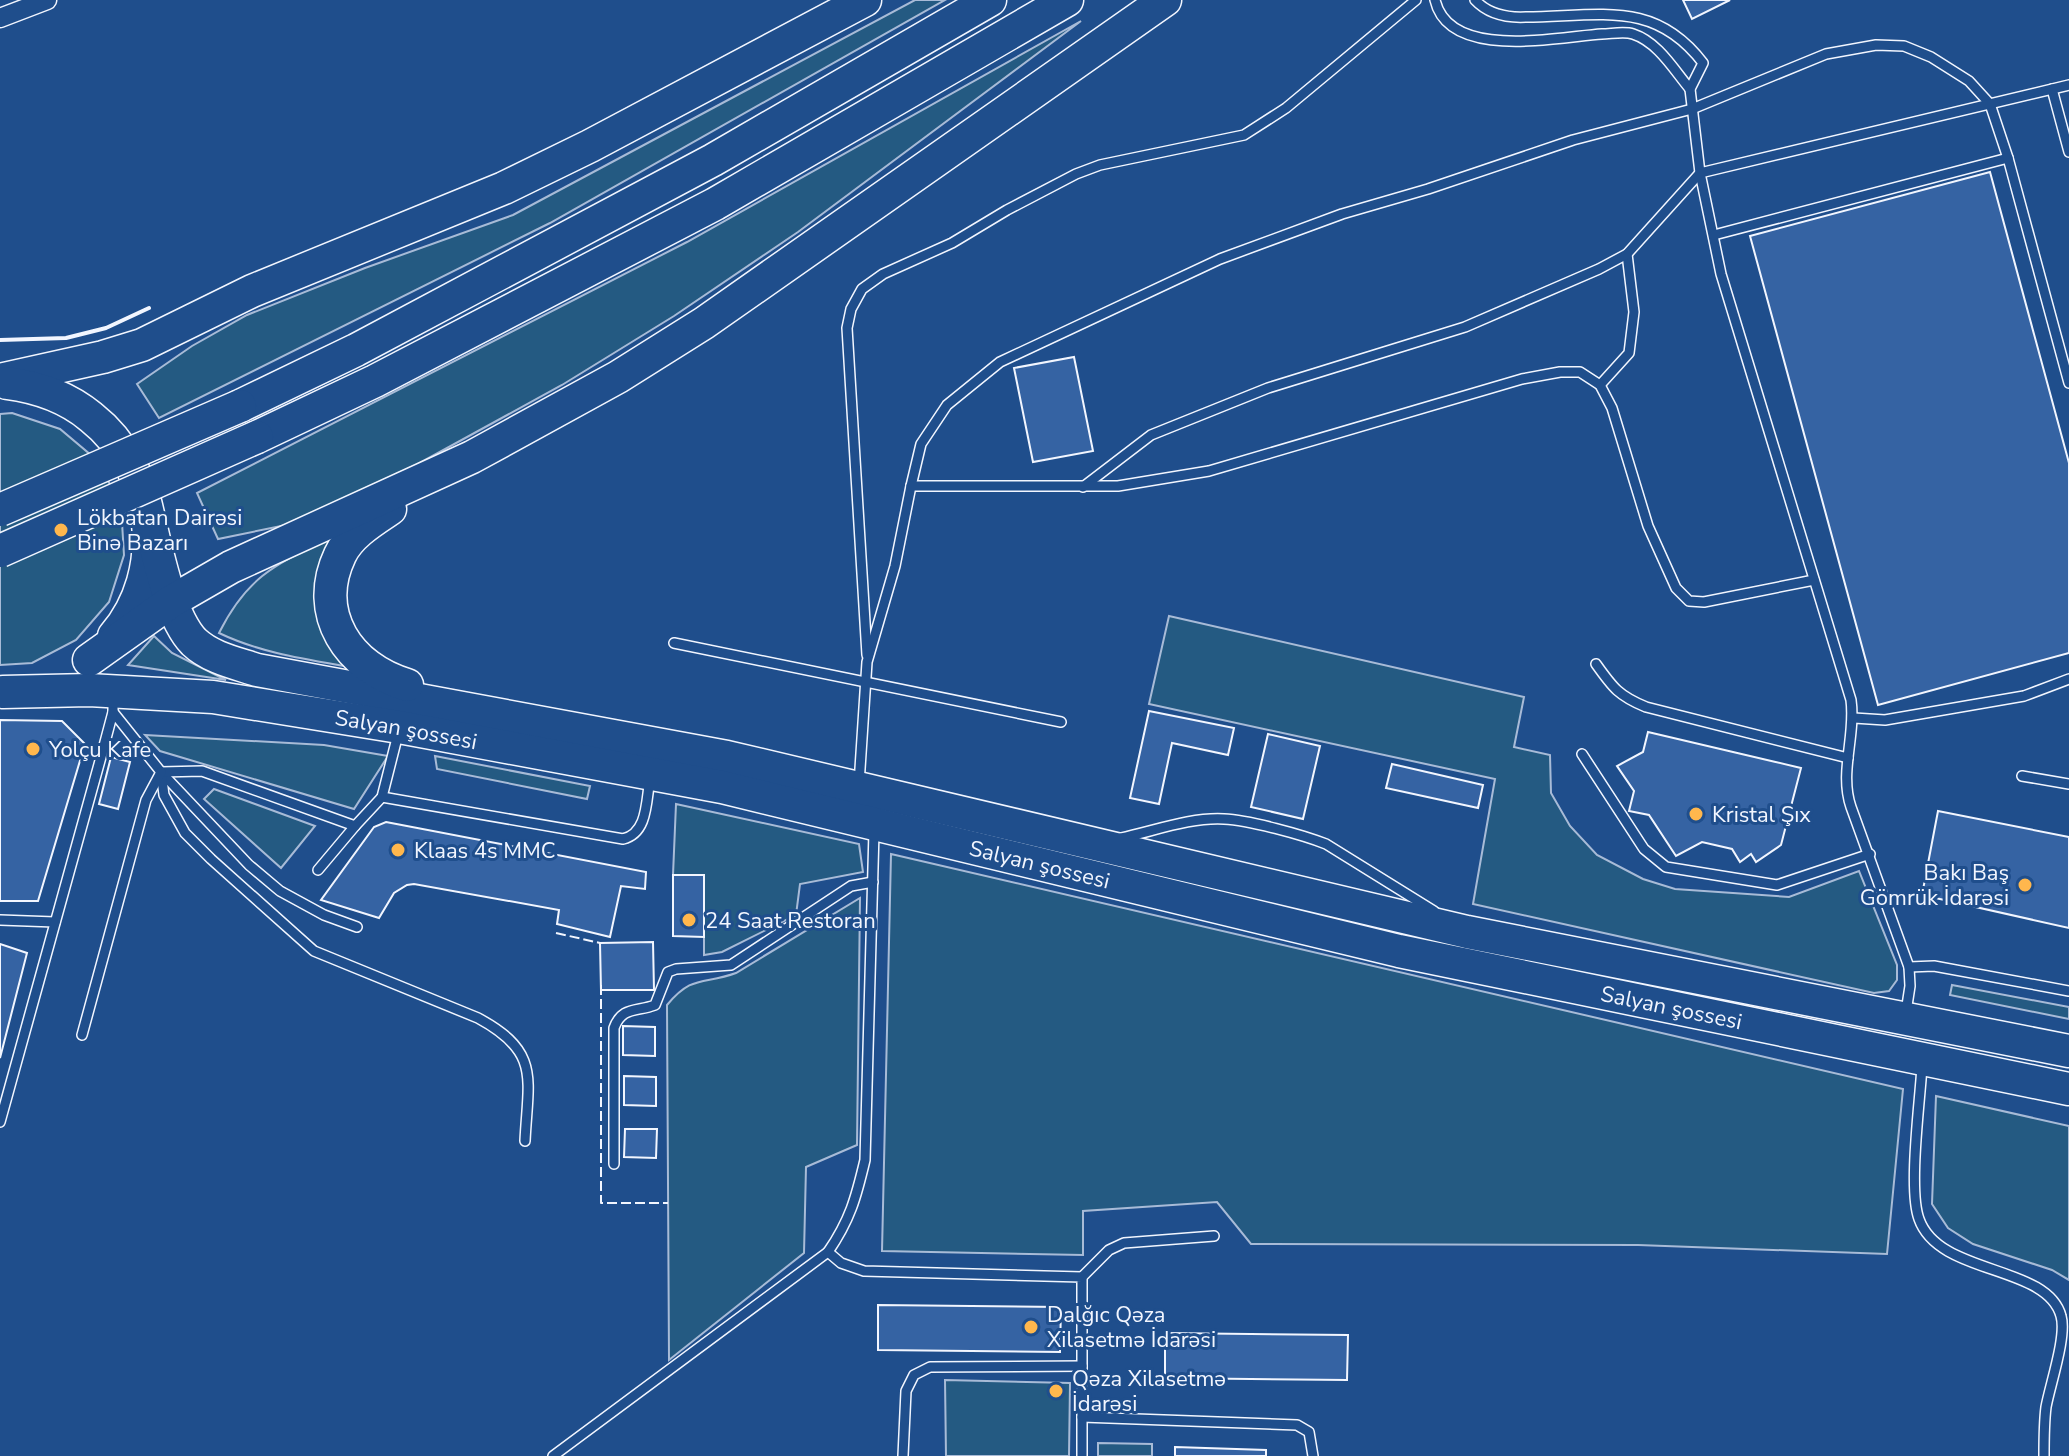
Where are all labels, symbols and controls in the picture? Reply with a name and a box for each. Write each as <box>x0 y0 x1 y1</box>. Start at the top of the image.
place label: Lökbatan Dairəsi Binə Bazarı <box>77 503 242 558</box>
marker: Lökbatan Dairəsi Binə Bazarı <box>52 521 70 539</box>
street label: Salyan şossesi <box>333 703 480 757</box>
place label: Yolçu Kafe <box>48 735 151 765</box>
marker: Yolçu Kafe <box>24 740 42 758</box>
place label: Kristal Şıx <box>1712 800 1811 830</box>
marker: Kristal Şıx <box>1687 805 1705 823</box>
street label: Salyan şossesi <box>966 833 1113 896</box>
place label: Klaas 4s MMC <box>414 836 556 866</box>
marker: Klaas 4s MMC <box>389 841 407 859</box>
place label: Bakı Baş Gömrük İdarəsi <box>1860 858 2009 913</box>
marker: Bakı Baş Gömrük İdarəsi <box>2016 876 2034 894</box>
place label: 24 Saat Restoran <box>705 906 876 936</box>
marker: 24 Saat Restoran <box>680 911 698 929</box>
street label: Salyan şossesi <box>1598 979 1745 1037</box>
place label: Dalğıc Qəza Xilasetmə İdarəsi <box>1047 1300 1216 1355</box>
marker: Dalğıc Qəza Xilasetmə İdarəsi <box>1022 1318 1040 1336</box>
place label: Qəza Xilasetmə İdarəsi <box>1072 1364 1226 1419</box>
marker: Qəza Xilasetmə İdarəsi <box>1047 1382 1065 1400</box>

